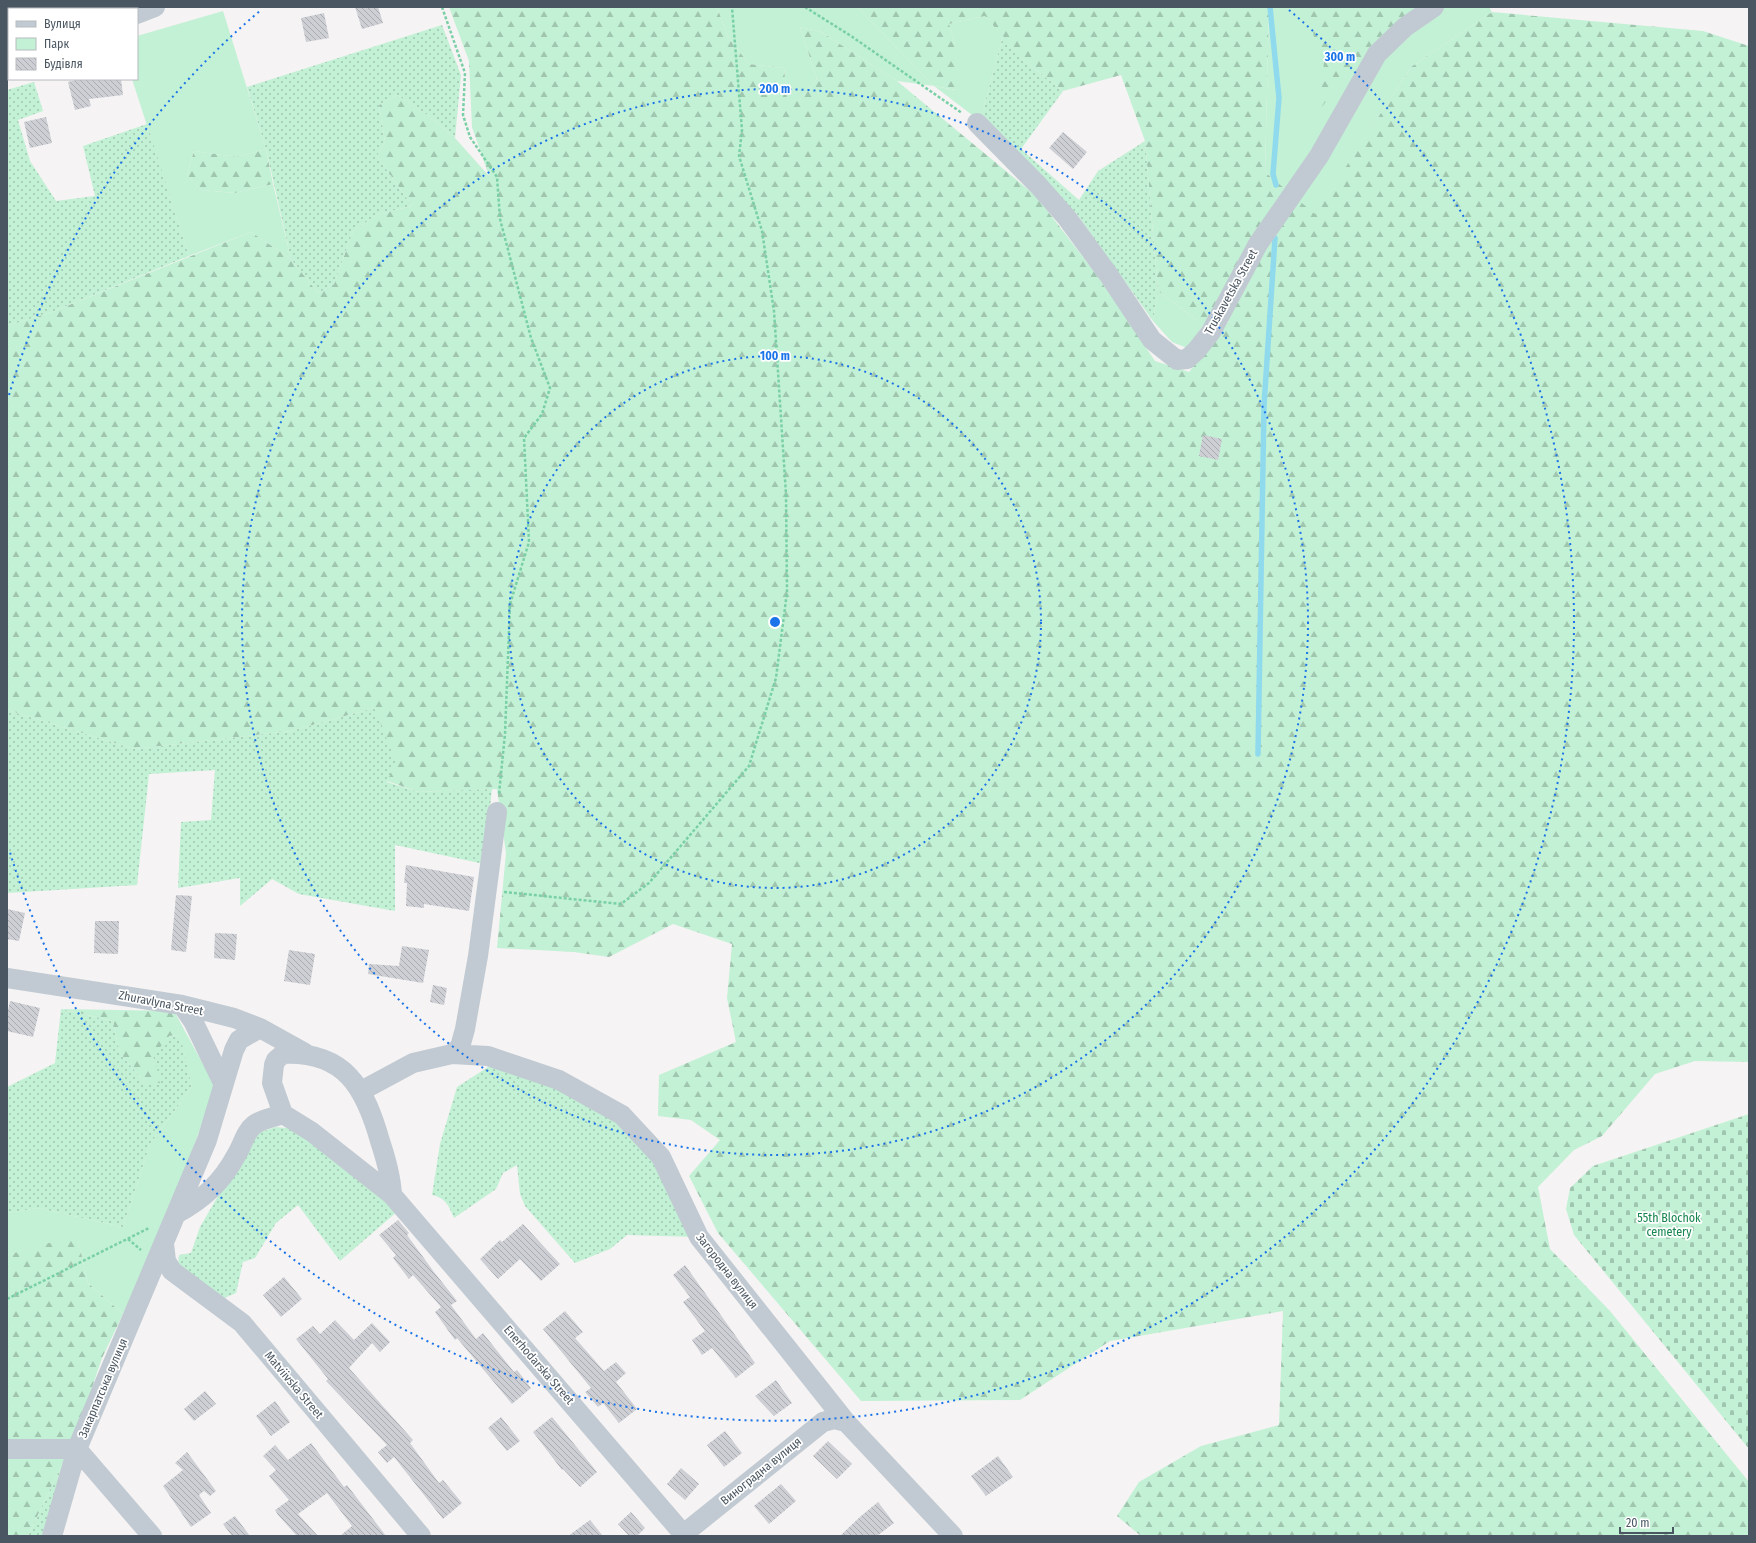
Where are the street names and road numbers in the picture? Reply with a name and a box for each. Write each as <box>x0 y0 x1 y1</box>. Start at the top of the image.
street label: Truskavetska Street <box>1202 247 1260 337</box>
street label: Zhuravlyna Street <box>117 988 205 1018</box>
street label: Загородна вулиця <box>693 1230 761 1312</box>
street label: Enerhodarska Street <box>501 1323 577 1407</box>
street label: Закарпатська вулиця <box>76 1336 130 1440</box>
street label: Matviivska Street <box>262 1348 326 1422</box>
street label: Виноградна вулиця <box>718 1434 804 1508</box>

